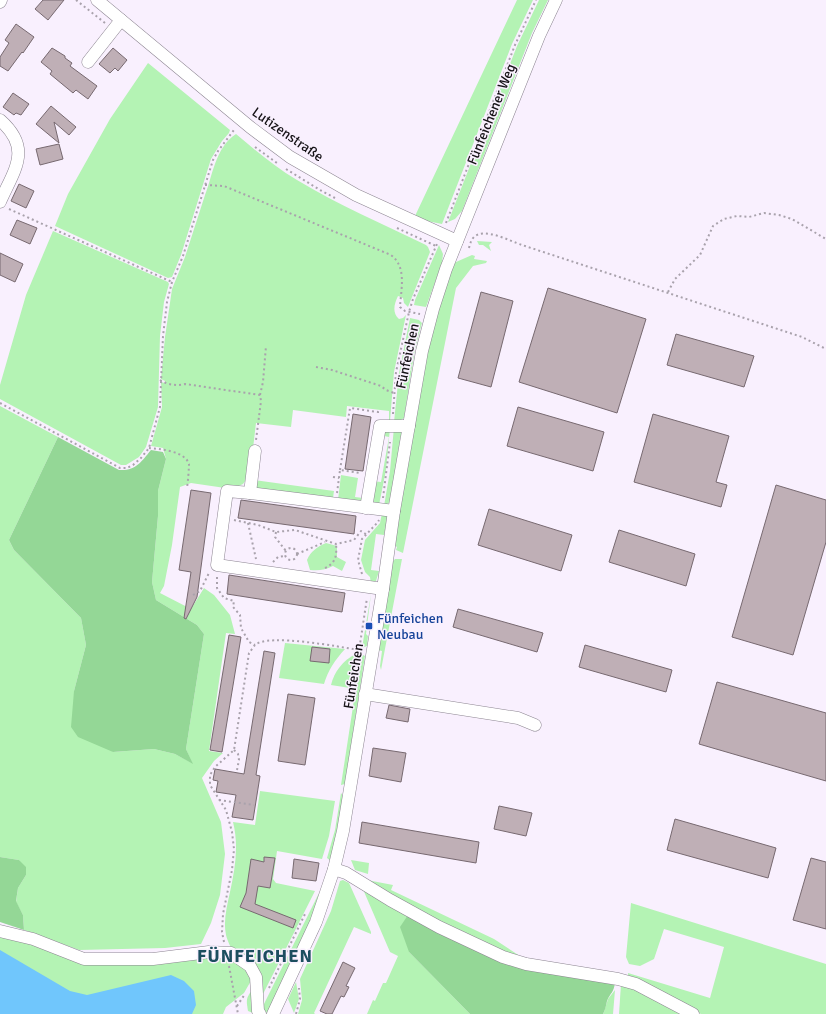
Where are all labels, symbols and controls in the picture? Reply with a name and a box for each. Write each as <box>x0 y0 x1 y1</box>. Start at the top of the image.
street label: Fünfeichener Weg <box>463 61 519 167</box>
street label: Lutizenstraße <box>249 104 327 165</box>
street label: Fünfeichen <box>392 322 423 390</box>
place label: Fünfeichen Neubau <box>377 610 443 643</box>
marker: Fünfeichen Neubau <box>364 621 374 631</box>
street label: Fünfeichen <box>340 642 367 710</box>
district label: FÜNFEICHEN <box>197 945 313 967</box>

